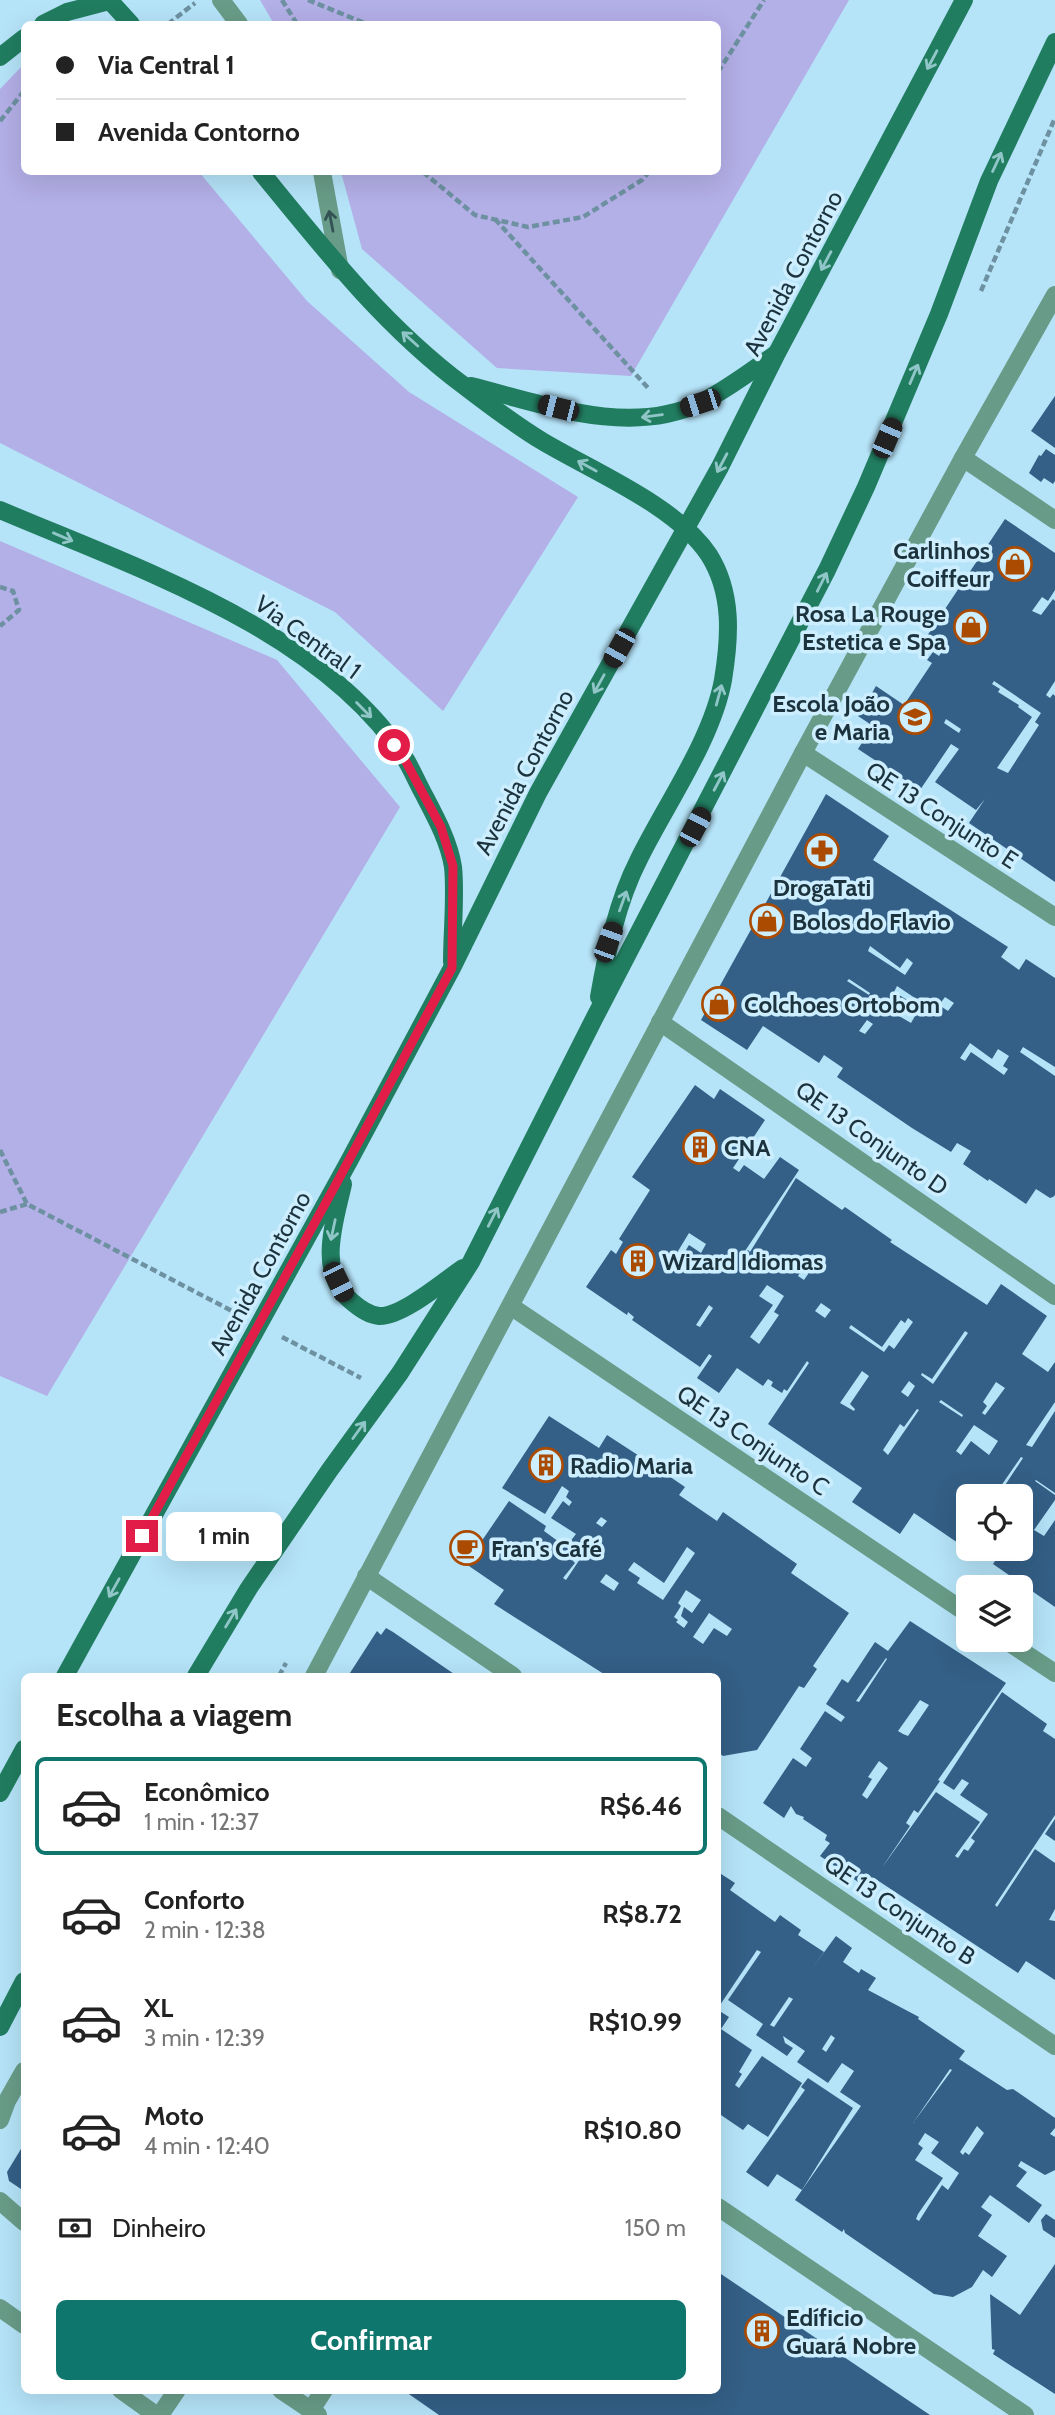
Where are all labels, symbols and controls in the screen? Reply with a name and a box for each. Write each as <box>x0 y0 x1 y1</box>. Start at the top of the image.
text: Via Central 1 <box>98 49 235 81</box>
one-way arrow <box>925 50 939 70</box>
text: Avenida Contorno <box>98 116 300 148</box>
one-way arrow <box>991 152 1005 173</box>
street label: Avenida Contorno <box>737 185 849 361</box>
one-way arrow <box>324 210 337 233</box>
one-way arrow <box>819 251 833 271</box>
one-way arrow <box>402 330 419 347</box>
one-way arrow <box>908 364 921 385</box>
car <box>677 387 724 419</box>
car <box>536 393 581 423</box>
one-way arrow <box>641 410 664 423</box>
car <box>870 415 905 461</box>
one-way arrow <box>714 453 728 473</box>
one-way arrow <box>577 459 597 473</box>
one-way arrow <box>52 531 73 544</box>
place label: Carlinhos Coiffeur <box>893 536 990 593</box>
shop icon: Carlinhos Coiffeur <box>996 545 1034 583</box>
one-way arrow <box>815 572 829 593</box>
street label: Via Central 1 <box>249 589 367 685</box>
place label: Rosa La Rouge Estetica e Spa <box>795 599 946 656</box>
shop icon: Rosa La Rouge Estetica e Spa <box>952 608 990 646</box>
car <box>600 625 639 671</box>
one-way arrow <box>592 673 606 693</box>
street label: Avenida Contorno <box>468 684 580 860</box>
one-way arrow <box>713 684 726 706</box>
place label: Escola João e Maria <box>772 689 890 746</box>
school or university icon: Escola João e Maria <box>896 698 934 736</box>
one-way arrow <box>355 701 372 718</box>
route start <box>378 729 410 761</box>
street label: QE 13 Conjunto E <box>861 755 1023 875</box>
one-way arrow <box>712 771 726 791</box>
car <box>676 804 715 850</box>
pharmacy icon: DrogaTati <box>803 832 841 870</box>
place label: DrogaTati <box>773 873 871 902</box>
one-way arrow <box>618 890 630 912</box>
shop icon: Bolos do Flavio <box>748 902 786 940</box>
place label: Bolos do Flavio <box>792 907 951 936</box>
car <box>591 919 626 965</box>
shop icon: Colchoes Ortobom <box>700 985 738 1023</box>
place label: Colchoes Ortobom <box>744 990 940 1019</box>
street label: QE 13 Conjunto D <box>790 1075 954 1201</box>
building icon: CNA <box>681 1128 719 1166</box>
place label: CNA <box>724 1133 771 1162</box>
street label: Avenida Contorno <box>203 1186 317 1360</box>
one-way arrow <box>487 1207 501 1228</box>
one-way arrow <box>325 1218 339 1241</box>
building icon: Wizard Idiomas <box>619 1242 657 1280</box>
place label: Wizard Idiomas <box>662 1247 823 1276</box>
car <box>320 1259 357 1305</box>
street label: QE 13 Conjunto C <box>672 1379 834 1501</box>
one-way arrow <box>352 1421 366 1440</box>
building icon: Radio Maria <box>527 1446 565 1484</box>
place label: Radio Maria <box>570 1451 693 1480</box>
map controls <box>956 1484 1033 1652</box>
button: locate <box>956 1484 1033 1561</box>
callout: 1 min <box>166 1512 282 1560</box>
route end <box>126 1520 158 1552</box>
text: 1 min <box>198 1522 250 1550</box>
cafe icon: Fran's Café <box>448 1529 486 1567</box>
place label: Fran's Café <box>491 1534 602 1563</box>
button: layers <box>956 1575 1033 1652</box>
one-way arrow <box>107 1577 121 1597</box>
one-way arrow <box>224 1609 238 1629</box>
text: Escolha a viagem <box>56 1695 292 1734</box>
icon: car <box>60 1775 123 1838</box>
text: Econômico <box>144 1776 270 1808</box>
text: R$6.46 <box>600 1790 682 1822</box>
text: 1 min · 12:37 <box>144 1808 259 1836</box>
street label: QE 13 Conjunto B <box>819 1849 981 1971</box>
icon: car <box>60 1883 123 1946</box>
text: Conforto <box>144 1884 245 1916</box>
text: R$8.72 <box>602 1898 682 1930</box>
text: 2 min · 12:38 <box>144 1916 266 1944</box>
icon: car <box>60 1991 123 2054</box>
text: XL <box>144 1992 173 2024</box>
text: R$10.99 <box>588 2006 682 2038</box>
text: 3 min · 12:39 <box>144 2024 265 2052</box>
icon: car <box>60 2099 123 2162</box>
text: Moto <box>144 2100 204 2132</box>
text: R$10.80 <box>583 2114 682 2146</box>
text: 4 min · 12:40 <box>144 2132 270 2160</box>
icon: cash <box>56 2209 94 2247</box>
text: Dinheiro <box>112 2212 206 2244</box>
text: 150 m <box>625 2214 686 2242</box>
button: Confirmar <box>56 2300 686 2380</box>
place label: Edíficio Guará Nobre <box>786 2303 916 2360</box>
building icon: Edíficio Guará Nobre <box>743 2312 781 2350</box>

